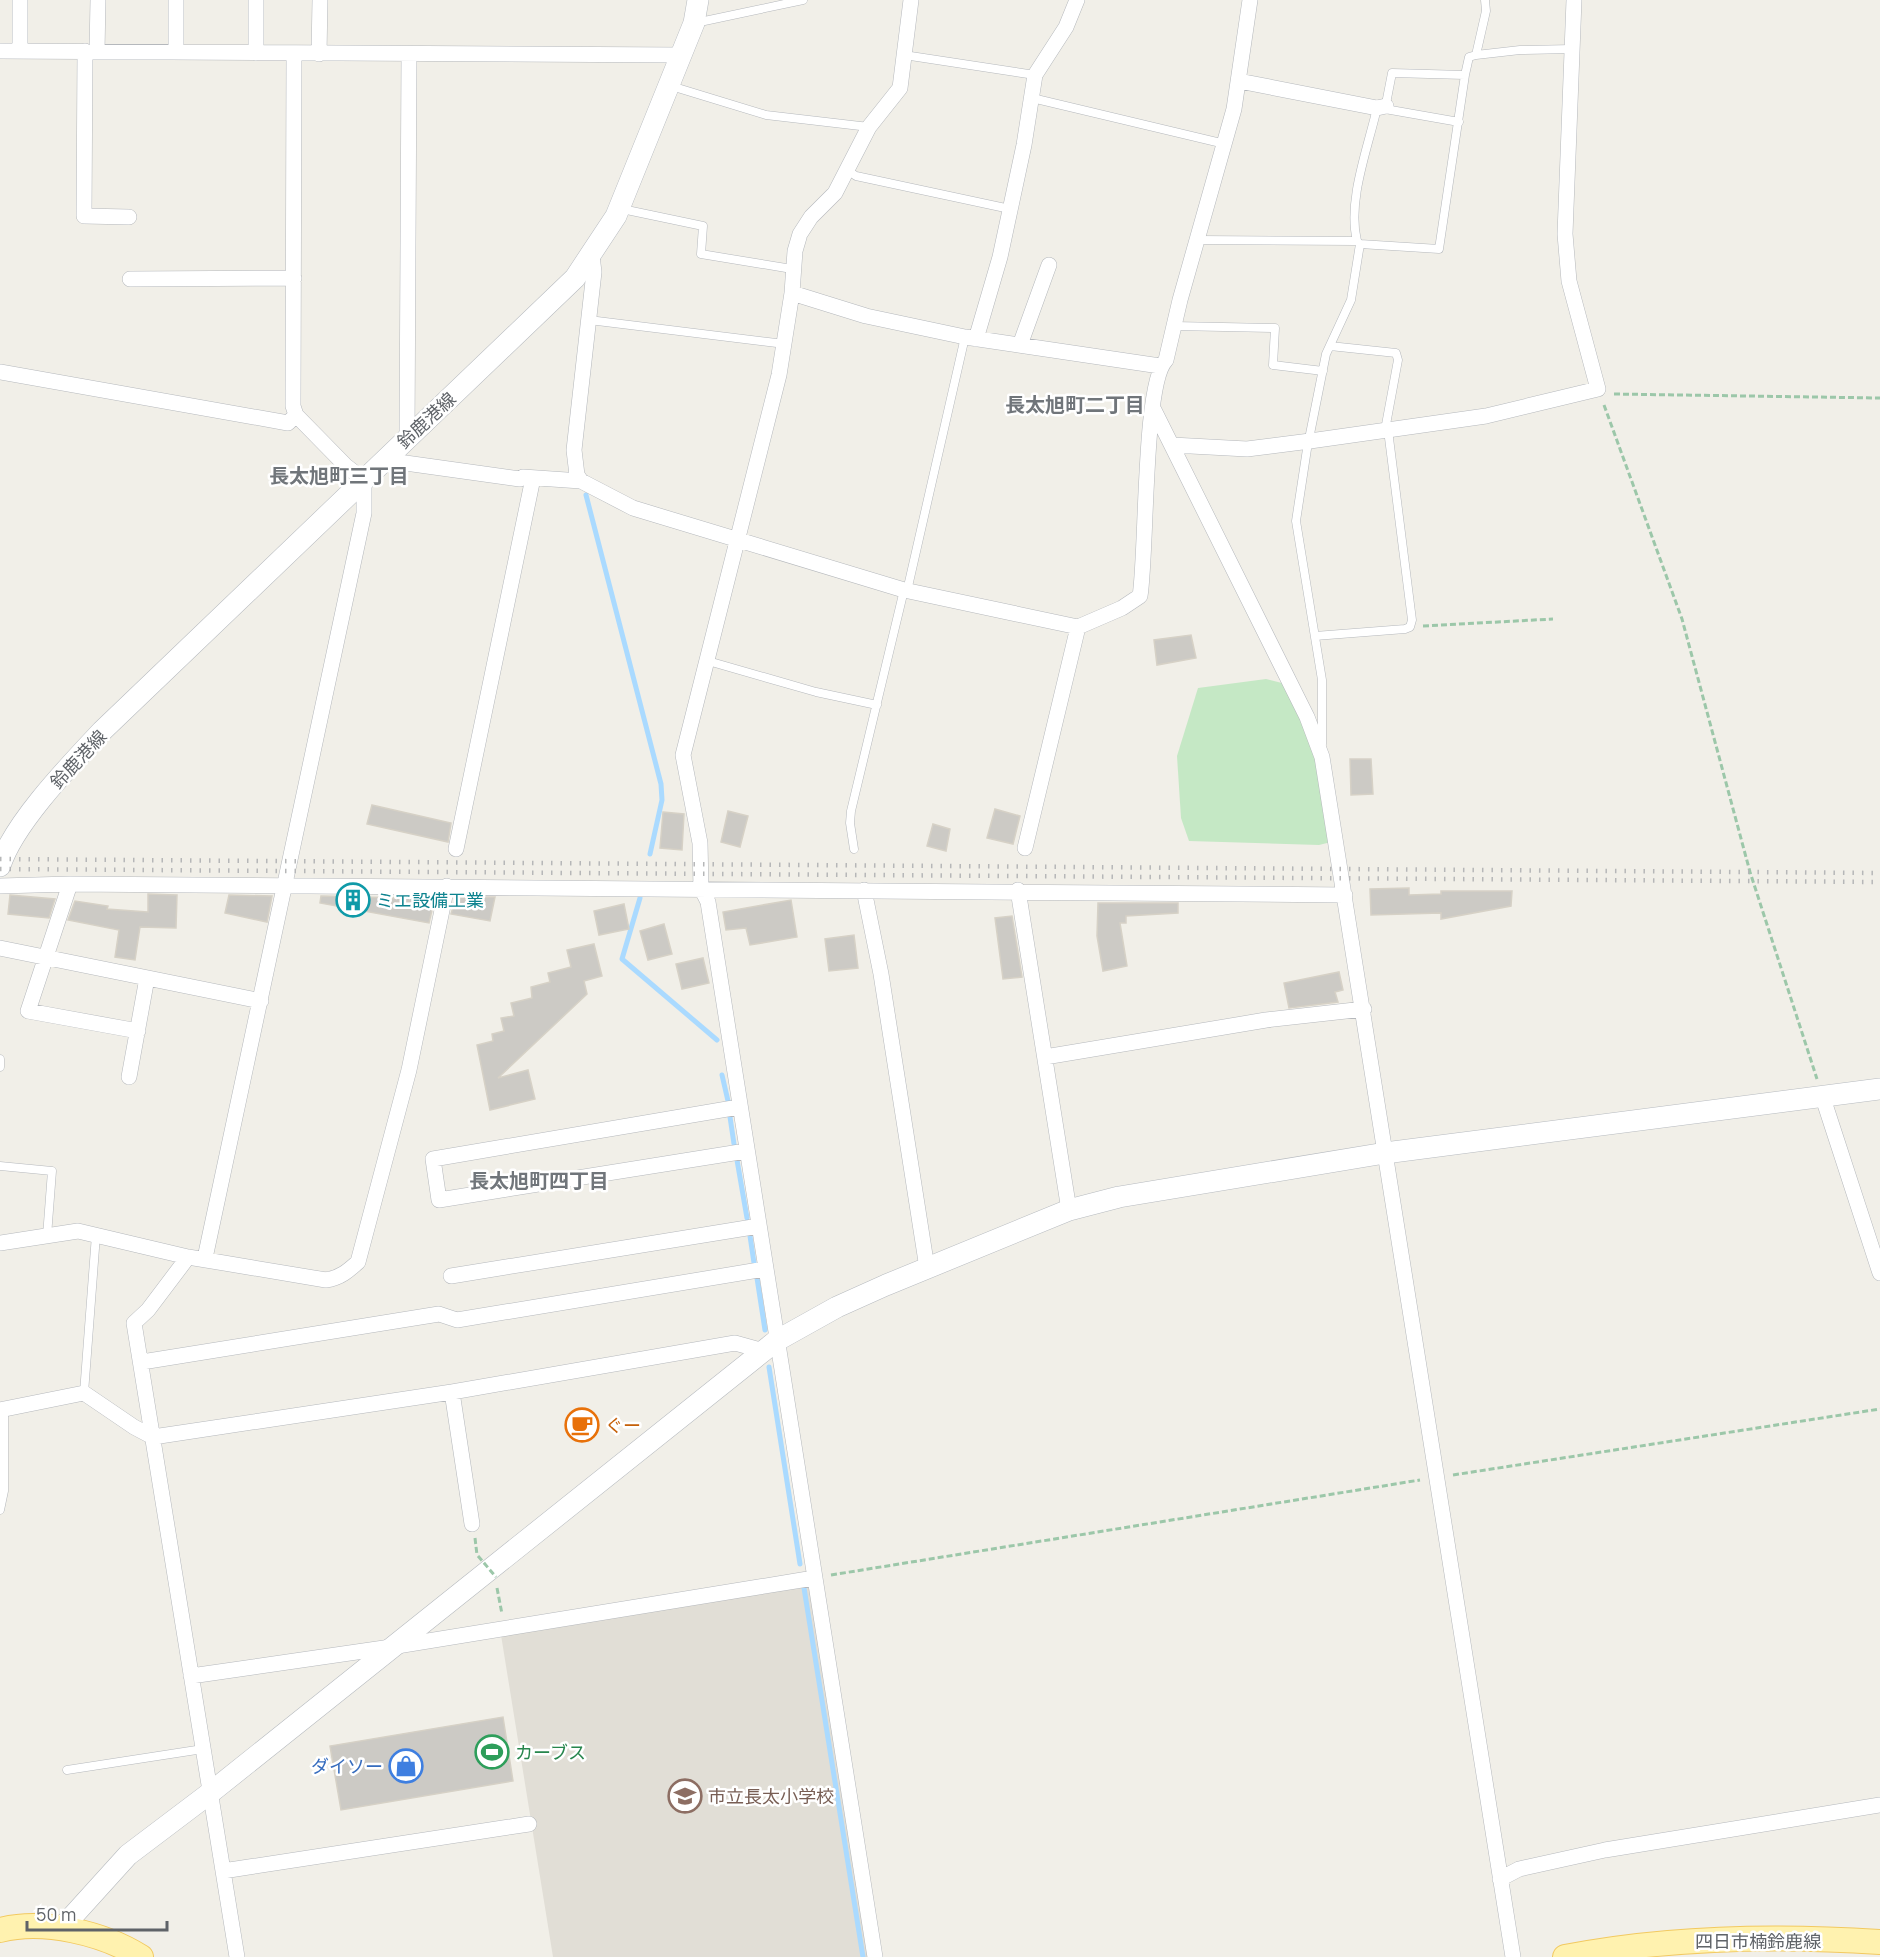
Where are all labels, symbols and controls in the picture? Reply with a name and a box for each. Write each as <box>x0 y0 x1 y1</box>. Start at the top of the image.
street label: 鈴鹿港線 <box>391 387 461 453</box>
district label: 長太旭町二丁目 <box>1005 391 1145 418</box>
district label: 長太旭町三丁目 <box>269 462 409 489</box>
street label: 鈴鹿港線 <box>45 724 111 794</box>
building icon: ミエ設備工業 <box>335 882 371 918</box>
place label: ミエ設備工業 <box>376 888 484 912</box>
district label: 長太旭町四丁目 <box>469 1167 609 1194</box>
cafe icon: ぐー <box>564 1407 600 1443</box>
place label: ぐー <box>605 1413 641 1437</box>
sports icon: カーブス <box>474 1734 510 1770</box>
place label: カーブス <box>515 1740 586 1764</box>
shop icon: ダイソー <box>388 1748 424 1784</box>
place label: ダイソー <box>311 1754 383 1778</box>
school or university icon: 市立長太小学校 <box>667 1778 703 1814</box>
place label: 市立長太小学校 <box>708 1784 834 1808</box>
scale bar <box>27 1894 166 1932</box>
text: 50 m <box>36 1902 76 1926</box>
street label: 四日市楠鈴鹿線 <box>1695 1929 1821 1953</box>

